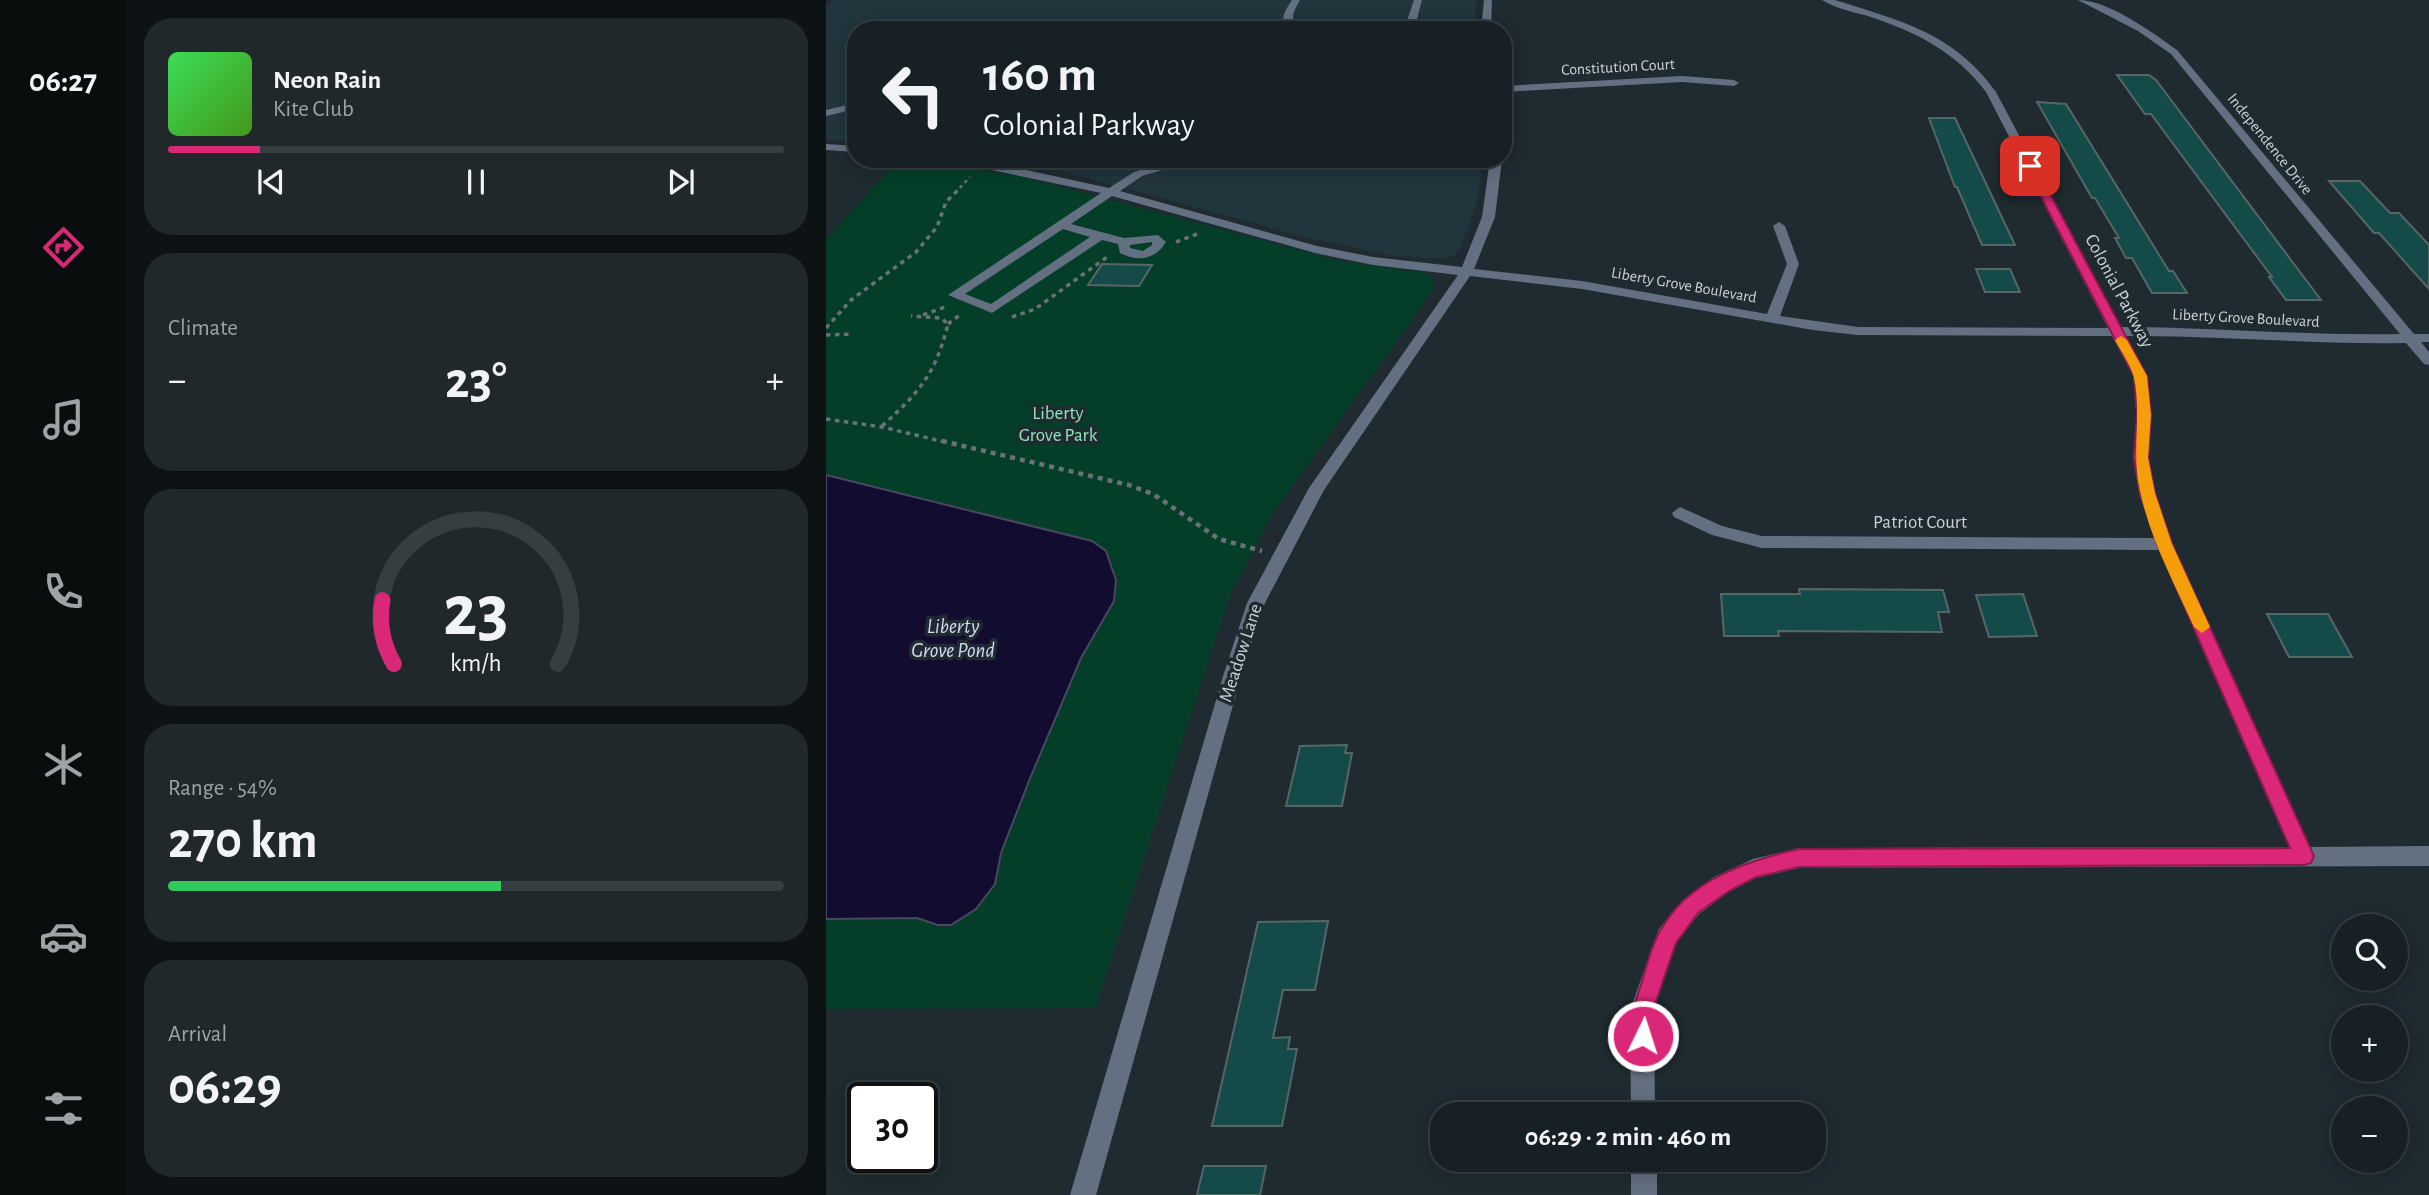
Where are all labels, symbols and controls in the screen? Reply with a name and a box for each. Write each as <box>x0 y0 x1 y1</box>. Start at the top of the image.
icon: left <box>868 49 959 140</box>
text: 160 m <box>983 51 1097 100</box>
street label: Constitution Court <box>1561 56 1675 78</box>
text: 06:27 <box>29 65 97 97</box>
text: Neon Rain <box>273 67 381 93</box>
street label: Independence Drive <box>2224 90 2316 198</box>
text: Kite Club <box>273 98 354 121</box>
text: Colonial Parkway <box>983 109 1195 141</box>
pin <box>2000 136 2060 196</box>
icon: arrive <box>2011 147 2049 185</box>
icon: previous <box>252 163 290 201</box>
icon: pause <box>457 163 495 201</box>
icon: next <box>662 163 700 201</box>
icon: directions <box>39 223 88 272</box>
street label: Colonial Parkway <box>2081 231 2157 351</box>
street label: Liberty Grove Boulevard <box>1610 264 1758 307</box>
street label: Liberty Grove Boulevard <box>2172 306 2320 331</box>
text: Climate <box>168 317 238 340</box>
text: 23° <box>445 355 507 407</box>
text: − <box>168 362 186 400</box>
text: + <box>766 362 784 400</box>
icon: music <box>39 395 88 444</box>
park label: Liberty Grove Park <box>1019 404 1098 445</box>
street label: Patriot Court <box>1873 513 1967 532</box>
icon: phone <box>39 567 88 616</box>
text: 23 <box>443 576 509 649</box>
street label: Meadow Lane <box>1216 602 1266 704</box>
water label: Liberty Grove Pond <box>911 616 995 661</box>
text: km/h <box>450 650 502 675</box>
icon: climate <box>39 740 88 789</box>
text: Range · 54% <box>168 777 277 800</box>
text: 270 km <box>168 815 318 867</box>
icon: car <box>39 912 88 961</box>
map controls <box>2331 914 2408 1173</box>
button: search <box>2331 914 2408 991</box>
position arrow <box>1606 999 1680 1073</box>
button: + <box>2331 1005 2408 1082</box>
text: Arrival <box>168 1023 227 1046</box>
text: 06:29 <box>168 1061 282 1113</box>
speed limit sign: 30 <box>847 1082 938 1173</box>
icon: filters <box>39 1084 88 1133</box>
button: − <box>2331 1096 2408 1173</box>
text: 06:29 · 2 min · 460 m <box>1525 1124 1731 1150</box>

